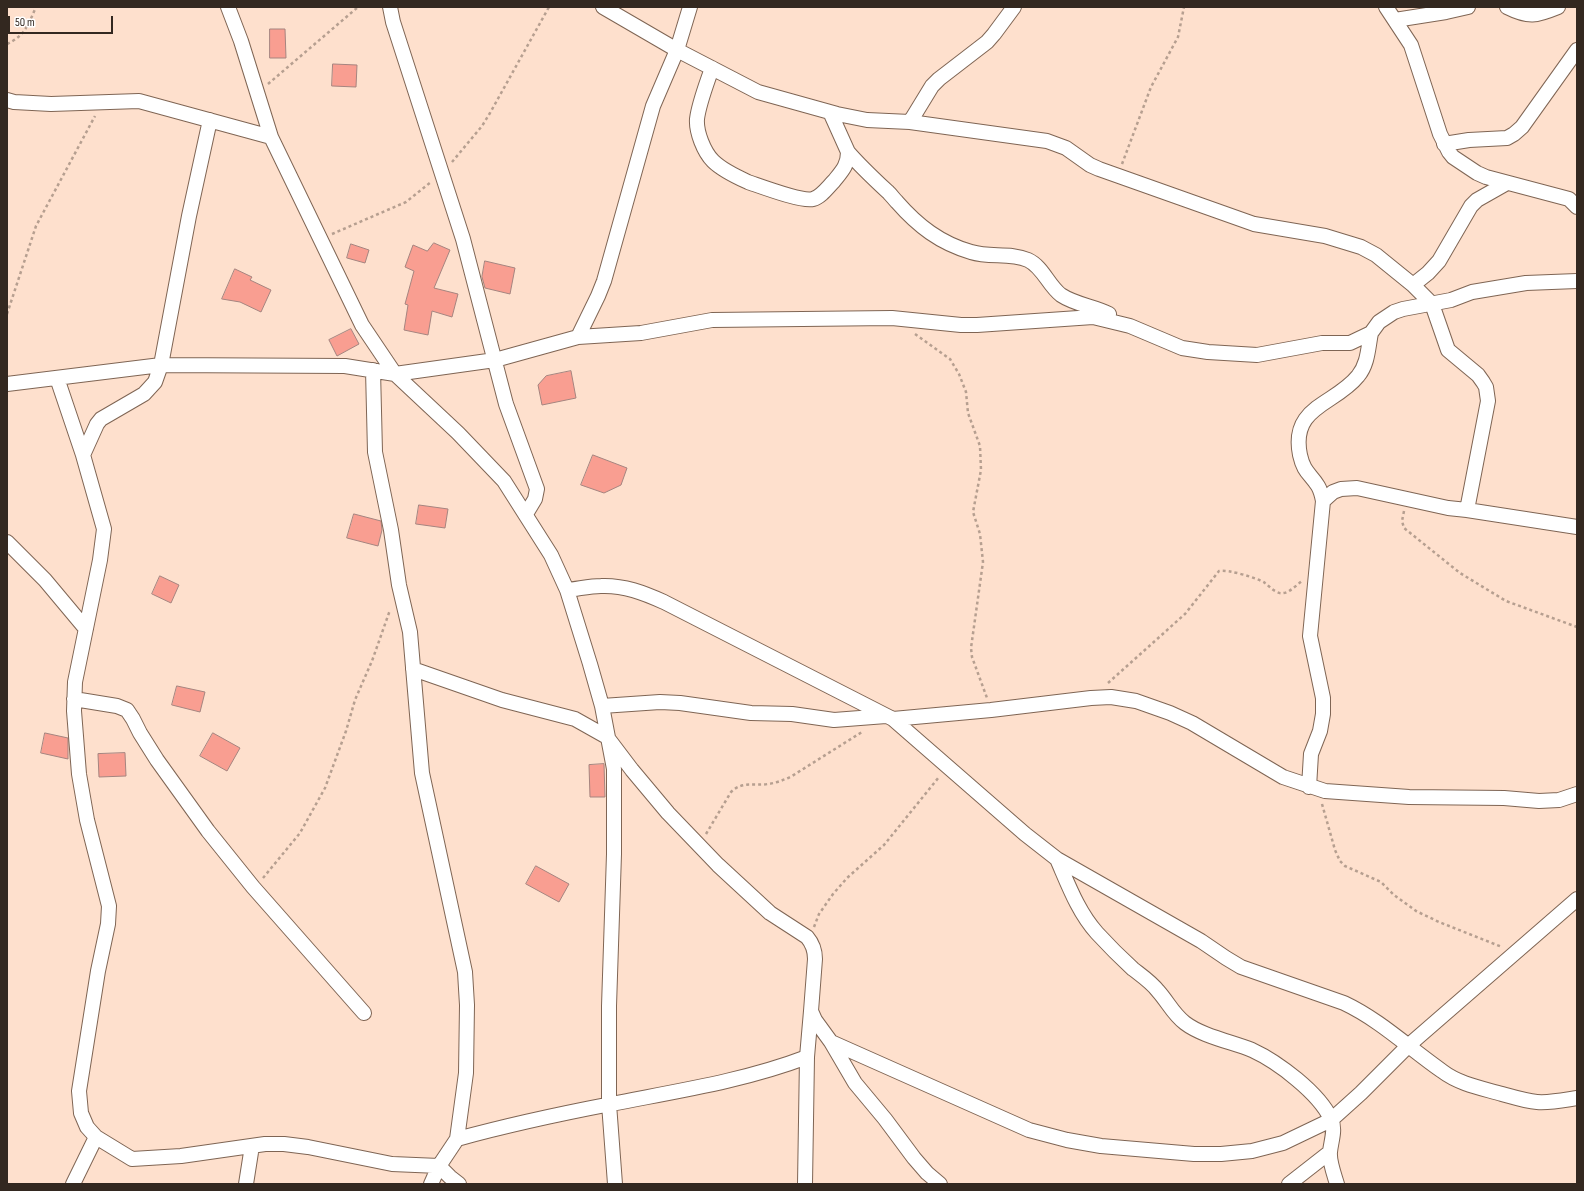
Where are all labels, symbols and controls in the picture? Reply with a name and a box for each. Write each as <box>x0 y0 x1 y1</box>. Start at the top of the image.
scale bar <box>10 8 115 34</box>
text: 50 m <box>15 15 35 30</box>

